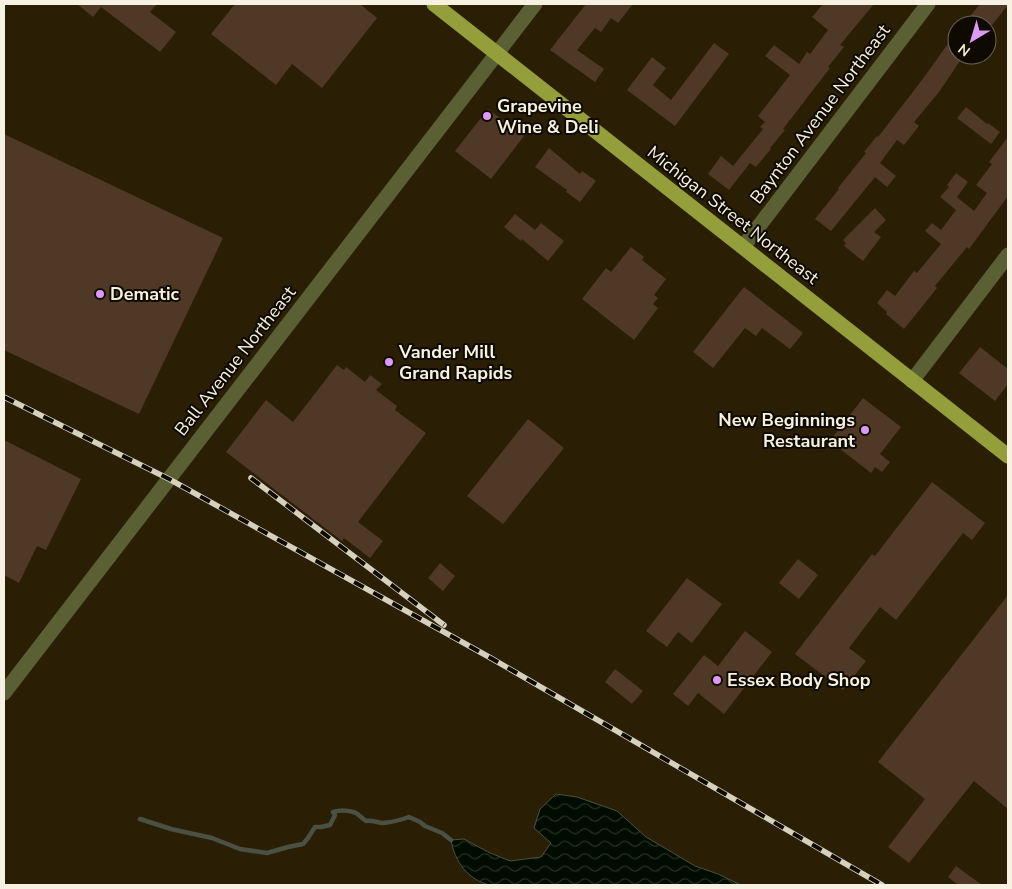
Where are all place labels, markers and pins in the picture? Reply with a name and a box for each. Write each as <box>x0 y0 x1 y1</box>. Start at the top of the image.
place label: Grapevine Wine & Deli <box>497 94 599 139</box>
marker: Grapevine Wine & Deli <box>481 110 493 122</box>
place label: Dematic <box>110 282 180 306</box>
marker: Dematic <box>94 288 106 300</box>
place label: Vander Mill Grand Rapids <box>398 340 513 385</box>
marker: Vander Mill Grand Rapids <box>383 356 395 368</box>
place label: New Beginnings Restaurant <box>718 408 855 453</box>
marker: New Beginnings Restaurant <box>859 424 871 436</box>
place label: Essex Body Shop <box>727 668 871 692</box>
marker: Essex Body Shop <box>711 674 723 686</box>

